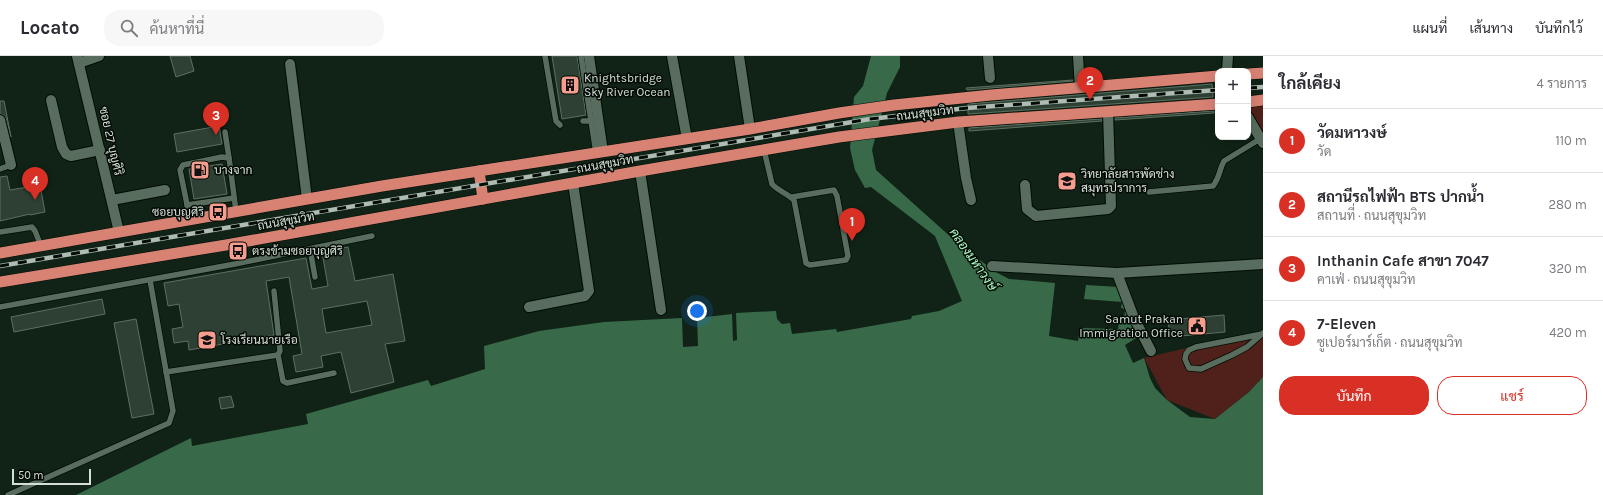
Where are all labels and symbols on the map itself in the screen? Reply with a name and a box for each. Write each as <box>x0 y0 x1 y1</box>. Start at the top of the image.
pin: 2 <box>1077 67 1103 100</box>
place label: Knightsbridge Sky River Ocean <box>584 71 671 99</box>
building icon: Knightsbridge Sky River Ocean <box>559 74 581 96</box>
pin: 3 <box>203 102 229 135</box>
street label: ถนนสุขุมวิท <box>895 103 955 125</box>
street label: ซอย 27 บุญศิริ <box>94 105 126 177</box>
street label: ถนนสุขุมวิท <box>575 152 635 178</box>
fuel station icon: บางจาก <box>189 159 211 181</box>
place label: บางจาก <box>214 163 253 177</box>
pin: 4 <box>22 167 48 200</box>
place label: วิทยาลัยสารพัดช่าง สมุทรปราการ <box>1080 167 1174 197</box>
school or university icon: วิทยาลัยสารพัดช่าง สมุทรปราการ <box>1056 170 1078 192</box>
bus stop icon: ซอยบุญศิริ <box>207 201 229 223</box>
place label: ซอยบุญศิริ <box>152 205 204 221</box>
pin: 1 <box>839 208 865 241</box>
street label: ถนนสุขุมวิท <box>256 209 316 235</box>
water label: คลองมหาวงษ์ <box>947 224 1003 295</box>
bus stop icon: ตรงข้ามซอยบุญศิริ <box>227 240 249 262</box>
place label: ตรงข้ามซอยบุญศิริ <box>252 244 343 260</box>
your location <box>687 301 707 321</box>
place label: Samut Prakan Immigration Office <box>1079 312 1183 340</box>
public building icon: Samut Prakan Immigration Office <box>1186 315 1208 337</box>
school or university icon: โรงเรียนนายเรือ <box>196 329 218 351</box>
place label: โรงเรียนนายเรือ <box>220 332 298 347</box>
scale bar <box>12 467 91 486</box>

